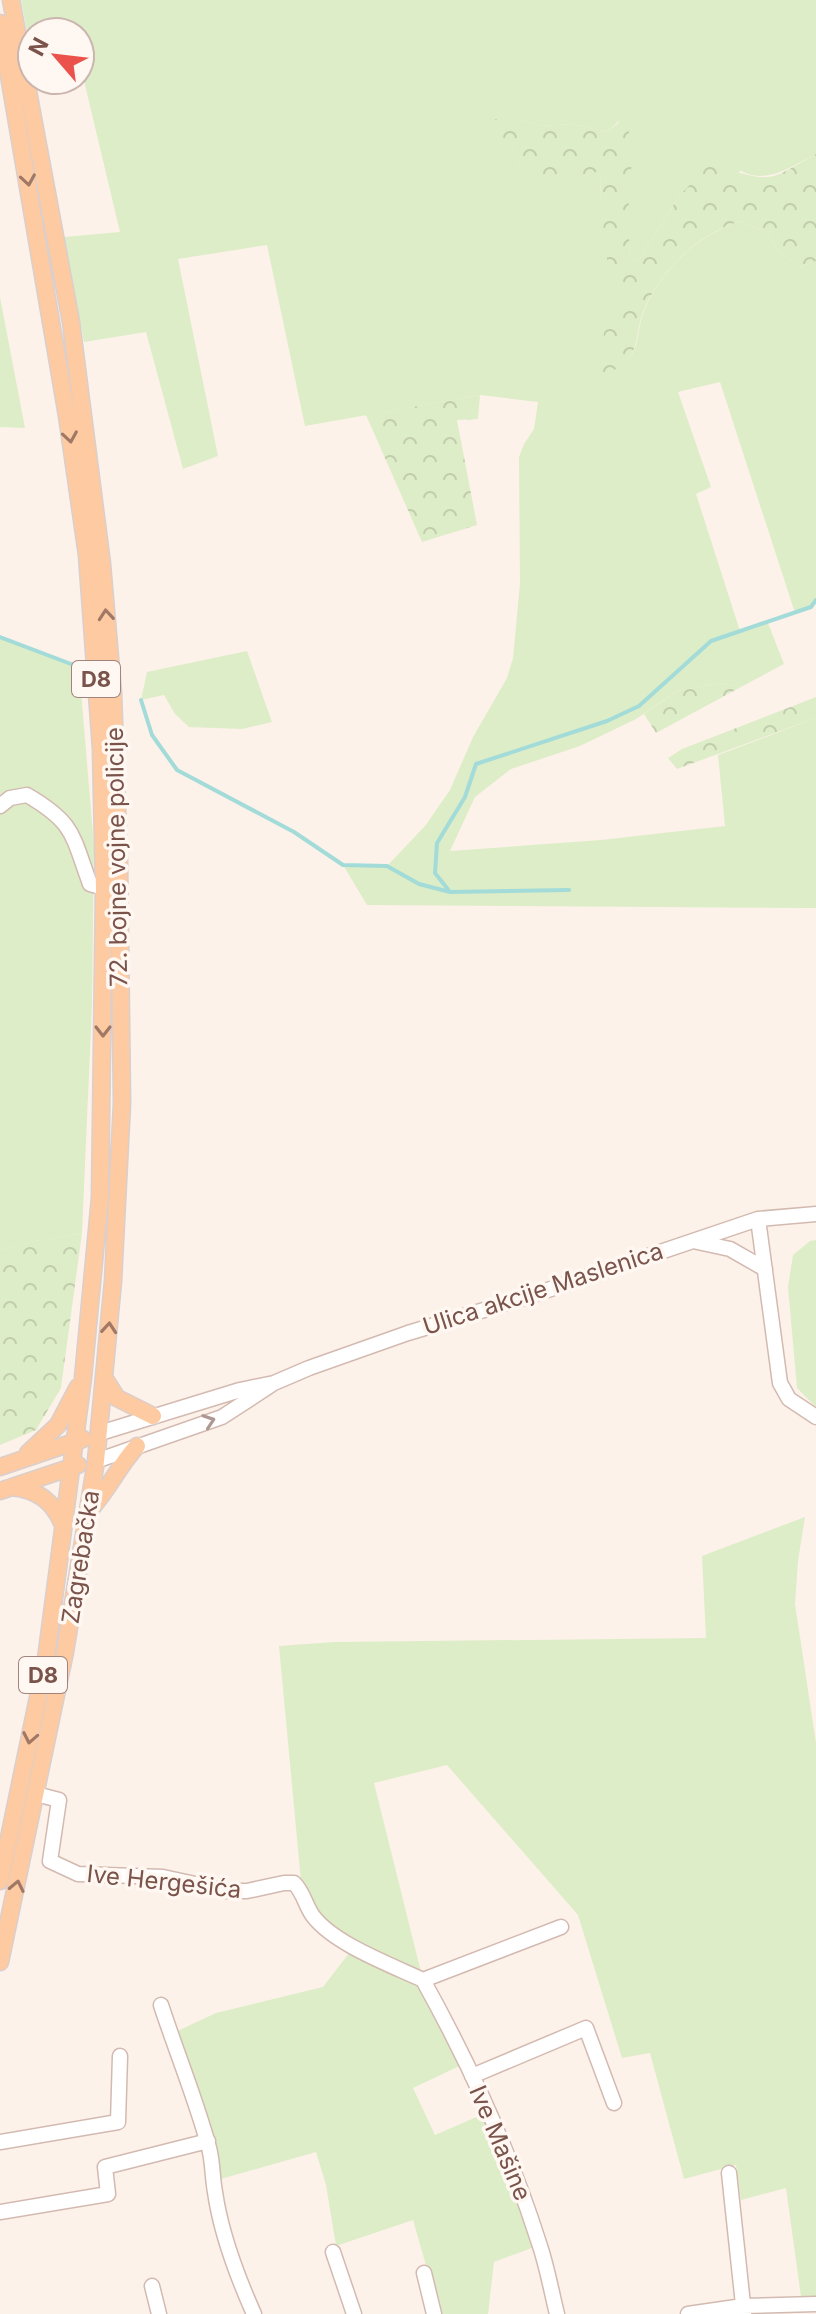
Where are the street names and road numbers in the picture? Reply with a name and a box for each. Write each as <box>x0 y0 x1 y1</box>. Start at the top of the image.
road number: D8 <box>72 661 120 697</box>
street label: 72. bojne vojne policije <box>100 727 133 987</box>
street label: Ulica akcije Maslenica <box>419 1236 667 1341</box>
street label: Zagrebačka <box>56 1488 105 1626</box>
road number: D8 <box>19 1657 67 1693</box>
street label: Ive Hergešića <box>85 1859 243 1904</box>
street label: Ive Mašine <box>463 2081 538 2205</box>

